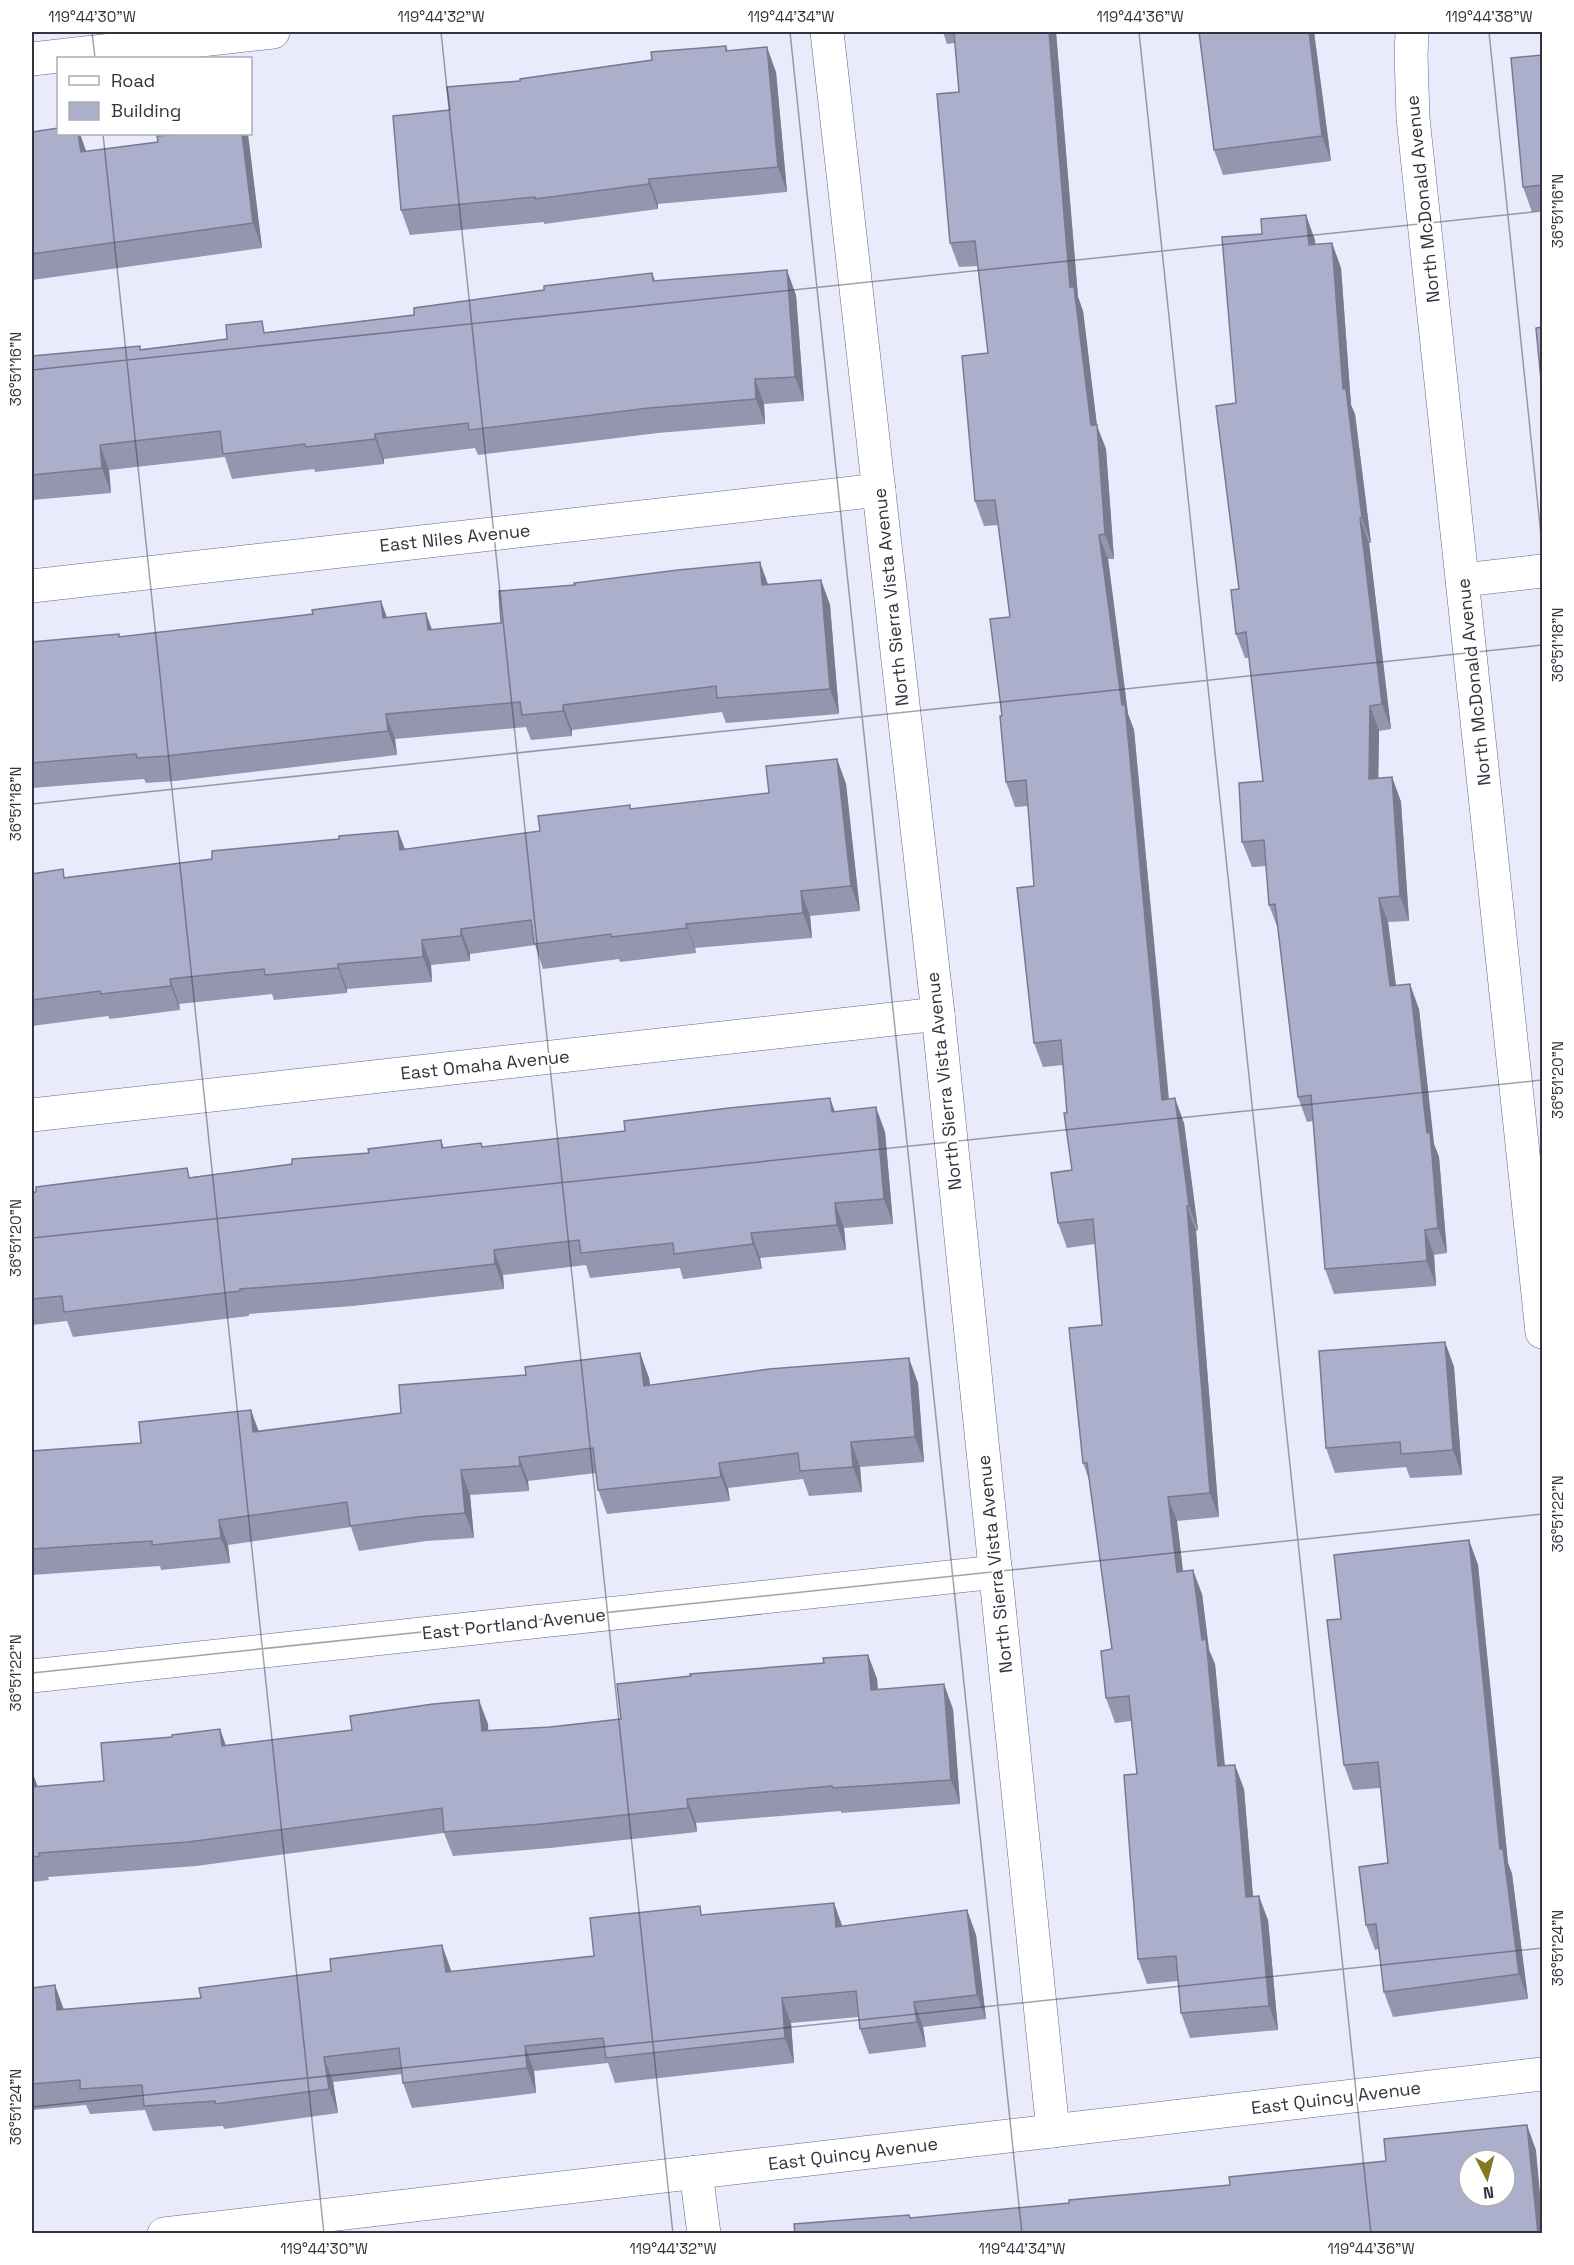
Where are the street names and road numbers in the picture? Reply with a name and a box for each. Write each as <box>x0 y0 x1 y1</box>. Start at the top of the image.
street label: North McDonald Avenue <box>1400 94 1445 304</box>
street label: North Sierra Vista Avenue <box>868 487 913 707</box>
street label: East Niles Avenue <box>378 518 531 557</box>
street label: North McDonald Avenue <box>1451 577 1496 787</box>
street label: North Sierra Vista Avenue <box>921 971 966 1191</box>
street label: East Omaha Avenue <box>399 1044 571 1085</box>
street label: North Sierra Vista Avenue <box>972 1454 1017 1674</box>
street label: East Portland Avenue <box>421 1602 607 1645</box>
street label: East Quincy Avenue <box>1250 2076 1422 2119</box>
street label: East Quincy Avenue <box>767 2132 939 2175</box>

